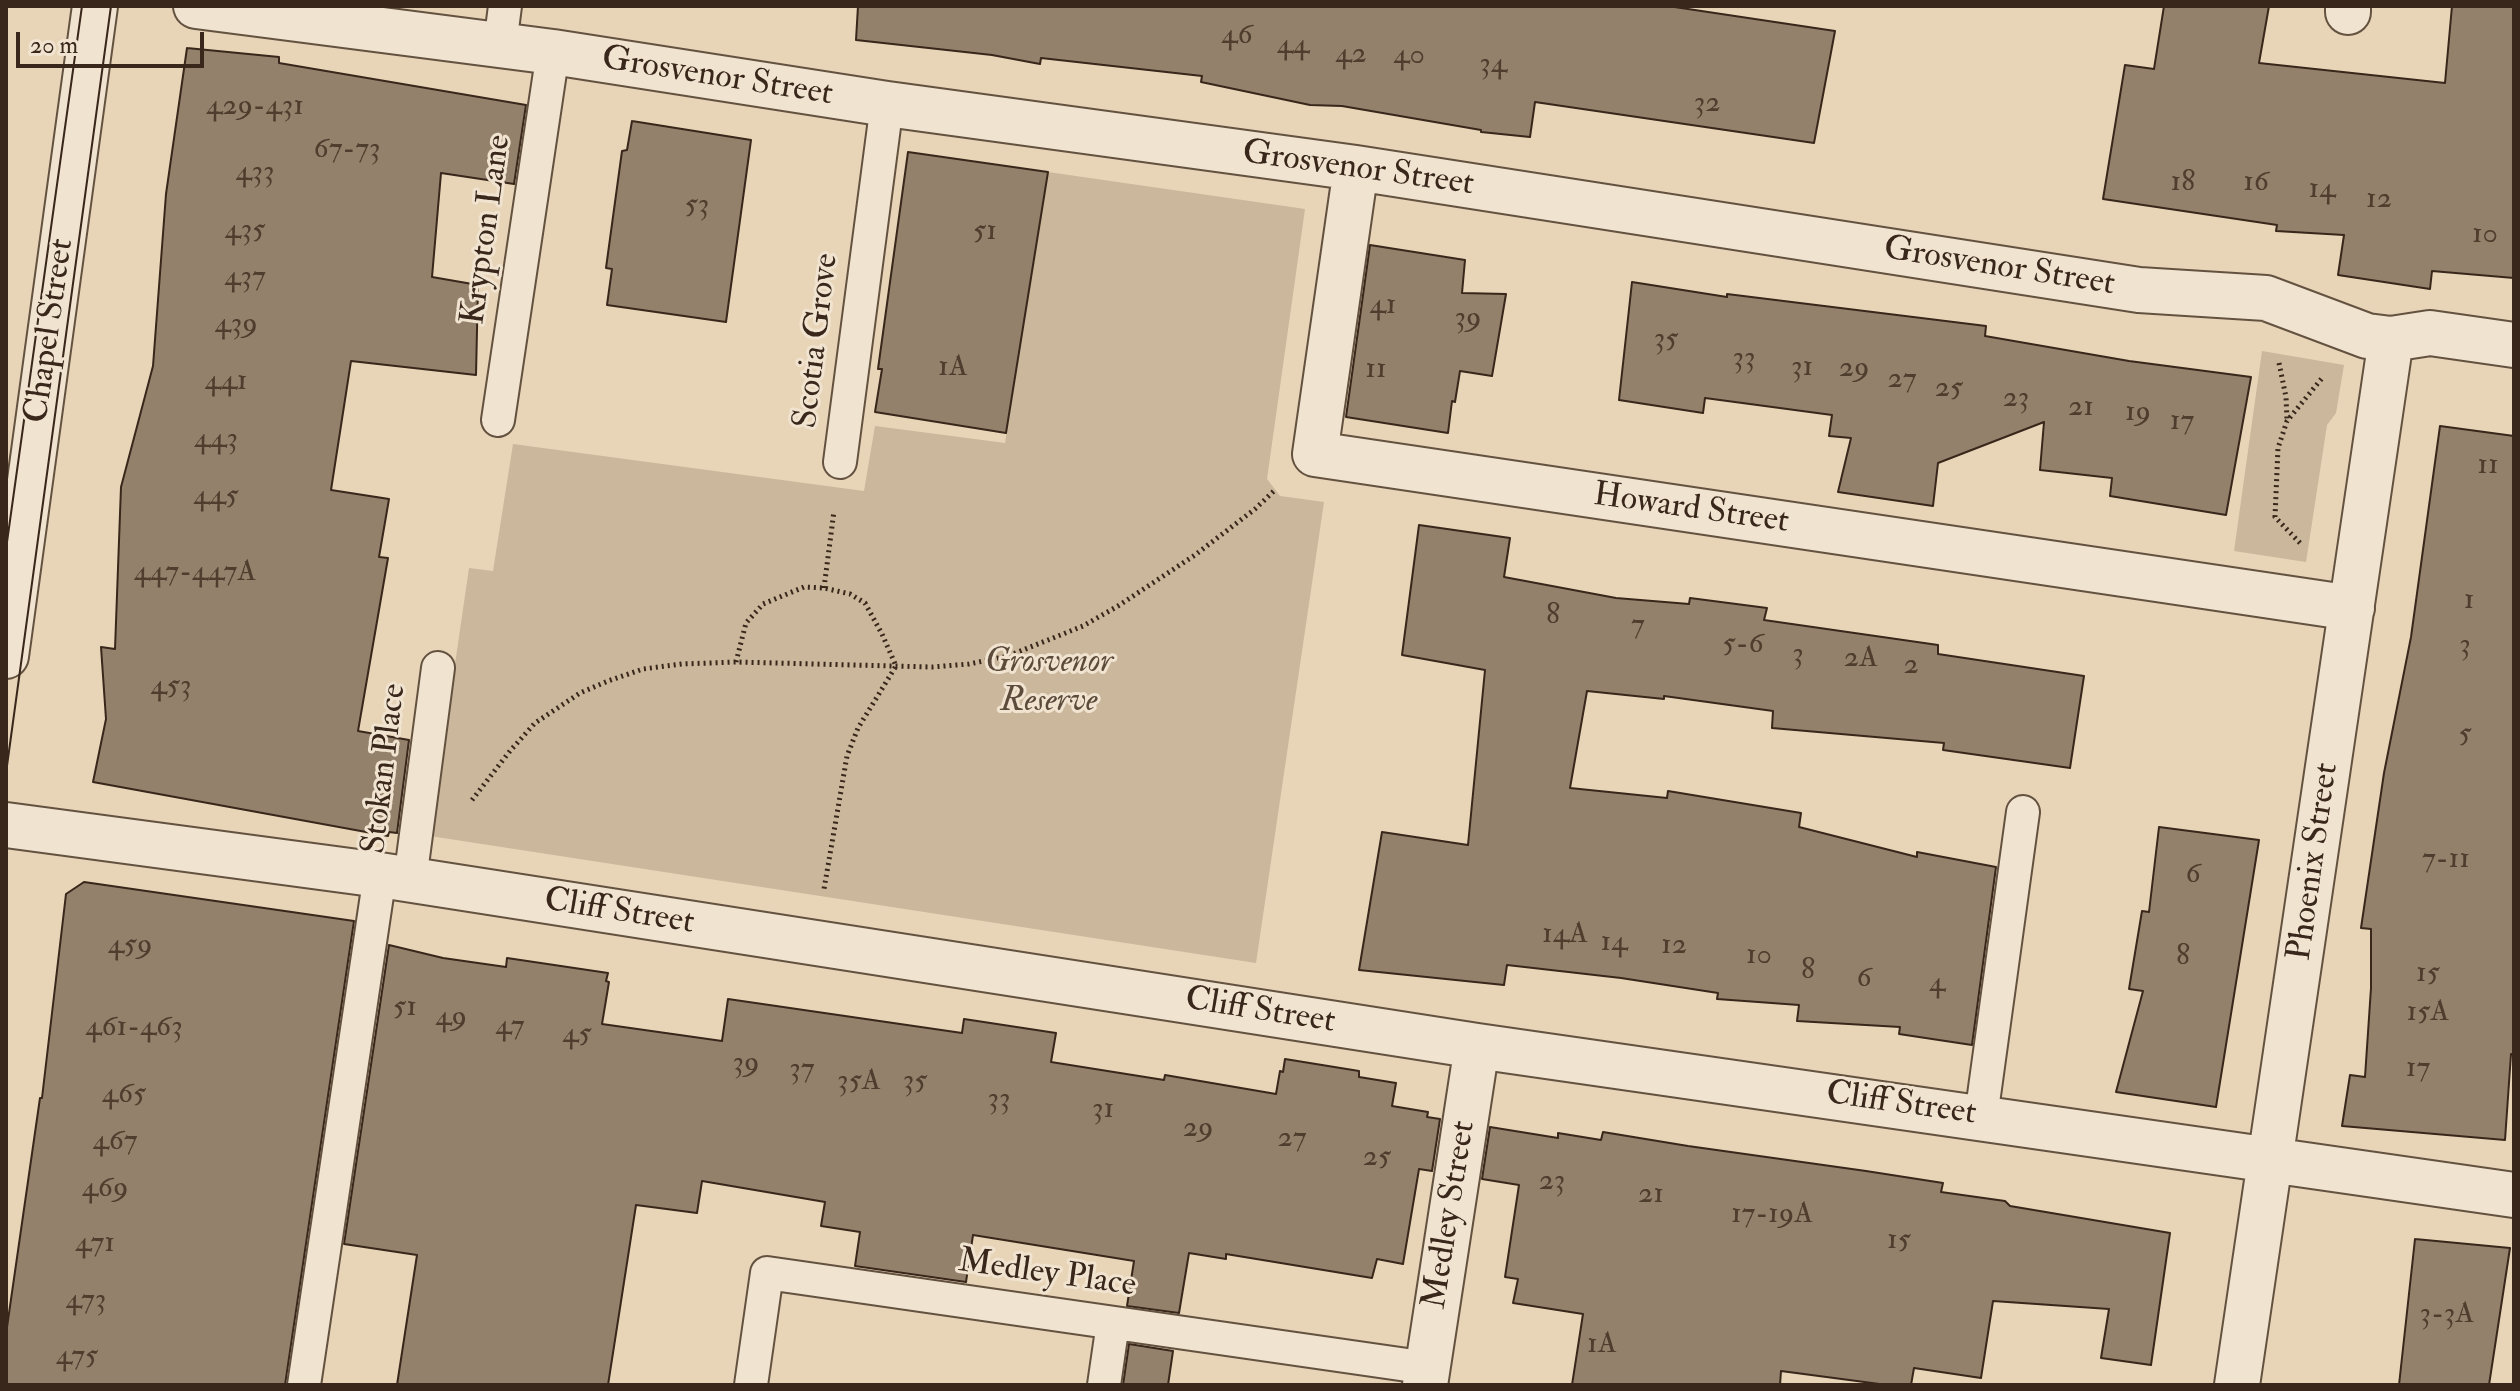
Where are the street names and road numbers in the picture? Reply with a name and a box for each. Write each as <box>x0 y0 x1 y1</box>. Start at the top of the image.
street label: Grosvenor Street <box>599 40 835 116</box>
street label: Krypton Lane <box>455 133 521 327</box>
street label: Grosvenor Street <box>1240 134 1476 206</box>
street label: Grosvenor Street <box>1881 230 2117 306</box>
street label: Chapel Street <box>18 236 84 426</box>
street label: Scotia Grove <box>787 251 849 431</box>
street label: Howard Street <box>1591 476 1791 544</box>
street label: Stokan Place <box>355 682 417 856</box>
street label: Phoenix Street <box>2281 761 2349 963</box>
street label: Cliff Street <box>541 881 697 945</box>
street label: Cliff Street <box>1182 980 1338 1044</box>
street label: Cliff Street <box>1823 1074 1979 1136</box>
street label: Medley Street <box>1416 1118 1486 1312</box>
street label: Medley Place <box>956 1242 1138 1308</box>

